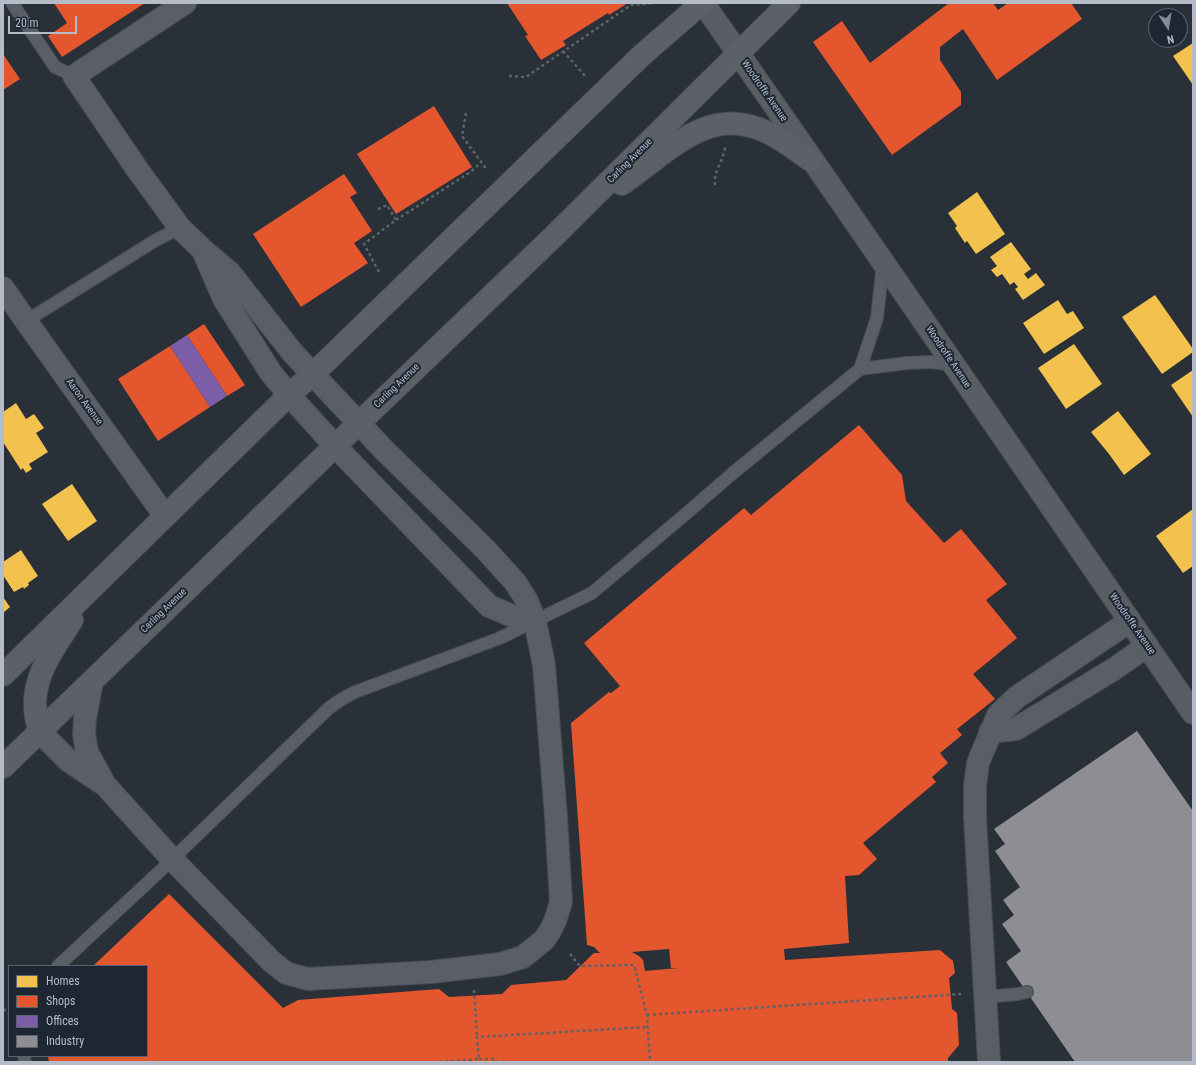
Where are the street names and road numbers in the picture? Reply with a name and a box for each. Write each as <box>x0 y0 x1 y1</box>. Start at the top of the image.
street label: Woodroffe Avenue <box>738 58 790 124</box>
street label: Carling Avenue <box>605 136 655 186</box>
street label: Woodroffe Avenue <box>923 324 973 390</box>
street label: Carling Avenue <box>372 361 422 411</box>
street label: Aaron Avenue <box>63 376 105 428</box>
street label: Carling Avenue <box>139 586 189 636</box>
street label: Woodroffe Avenue <box>1106 591 1158 657</box>

